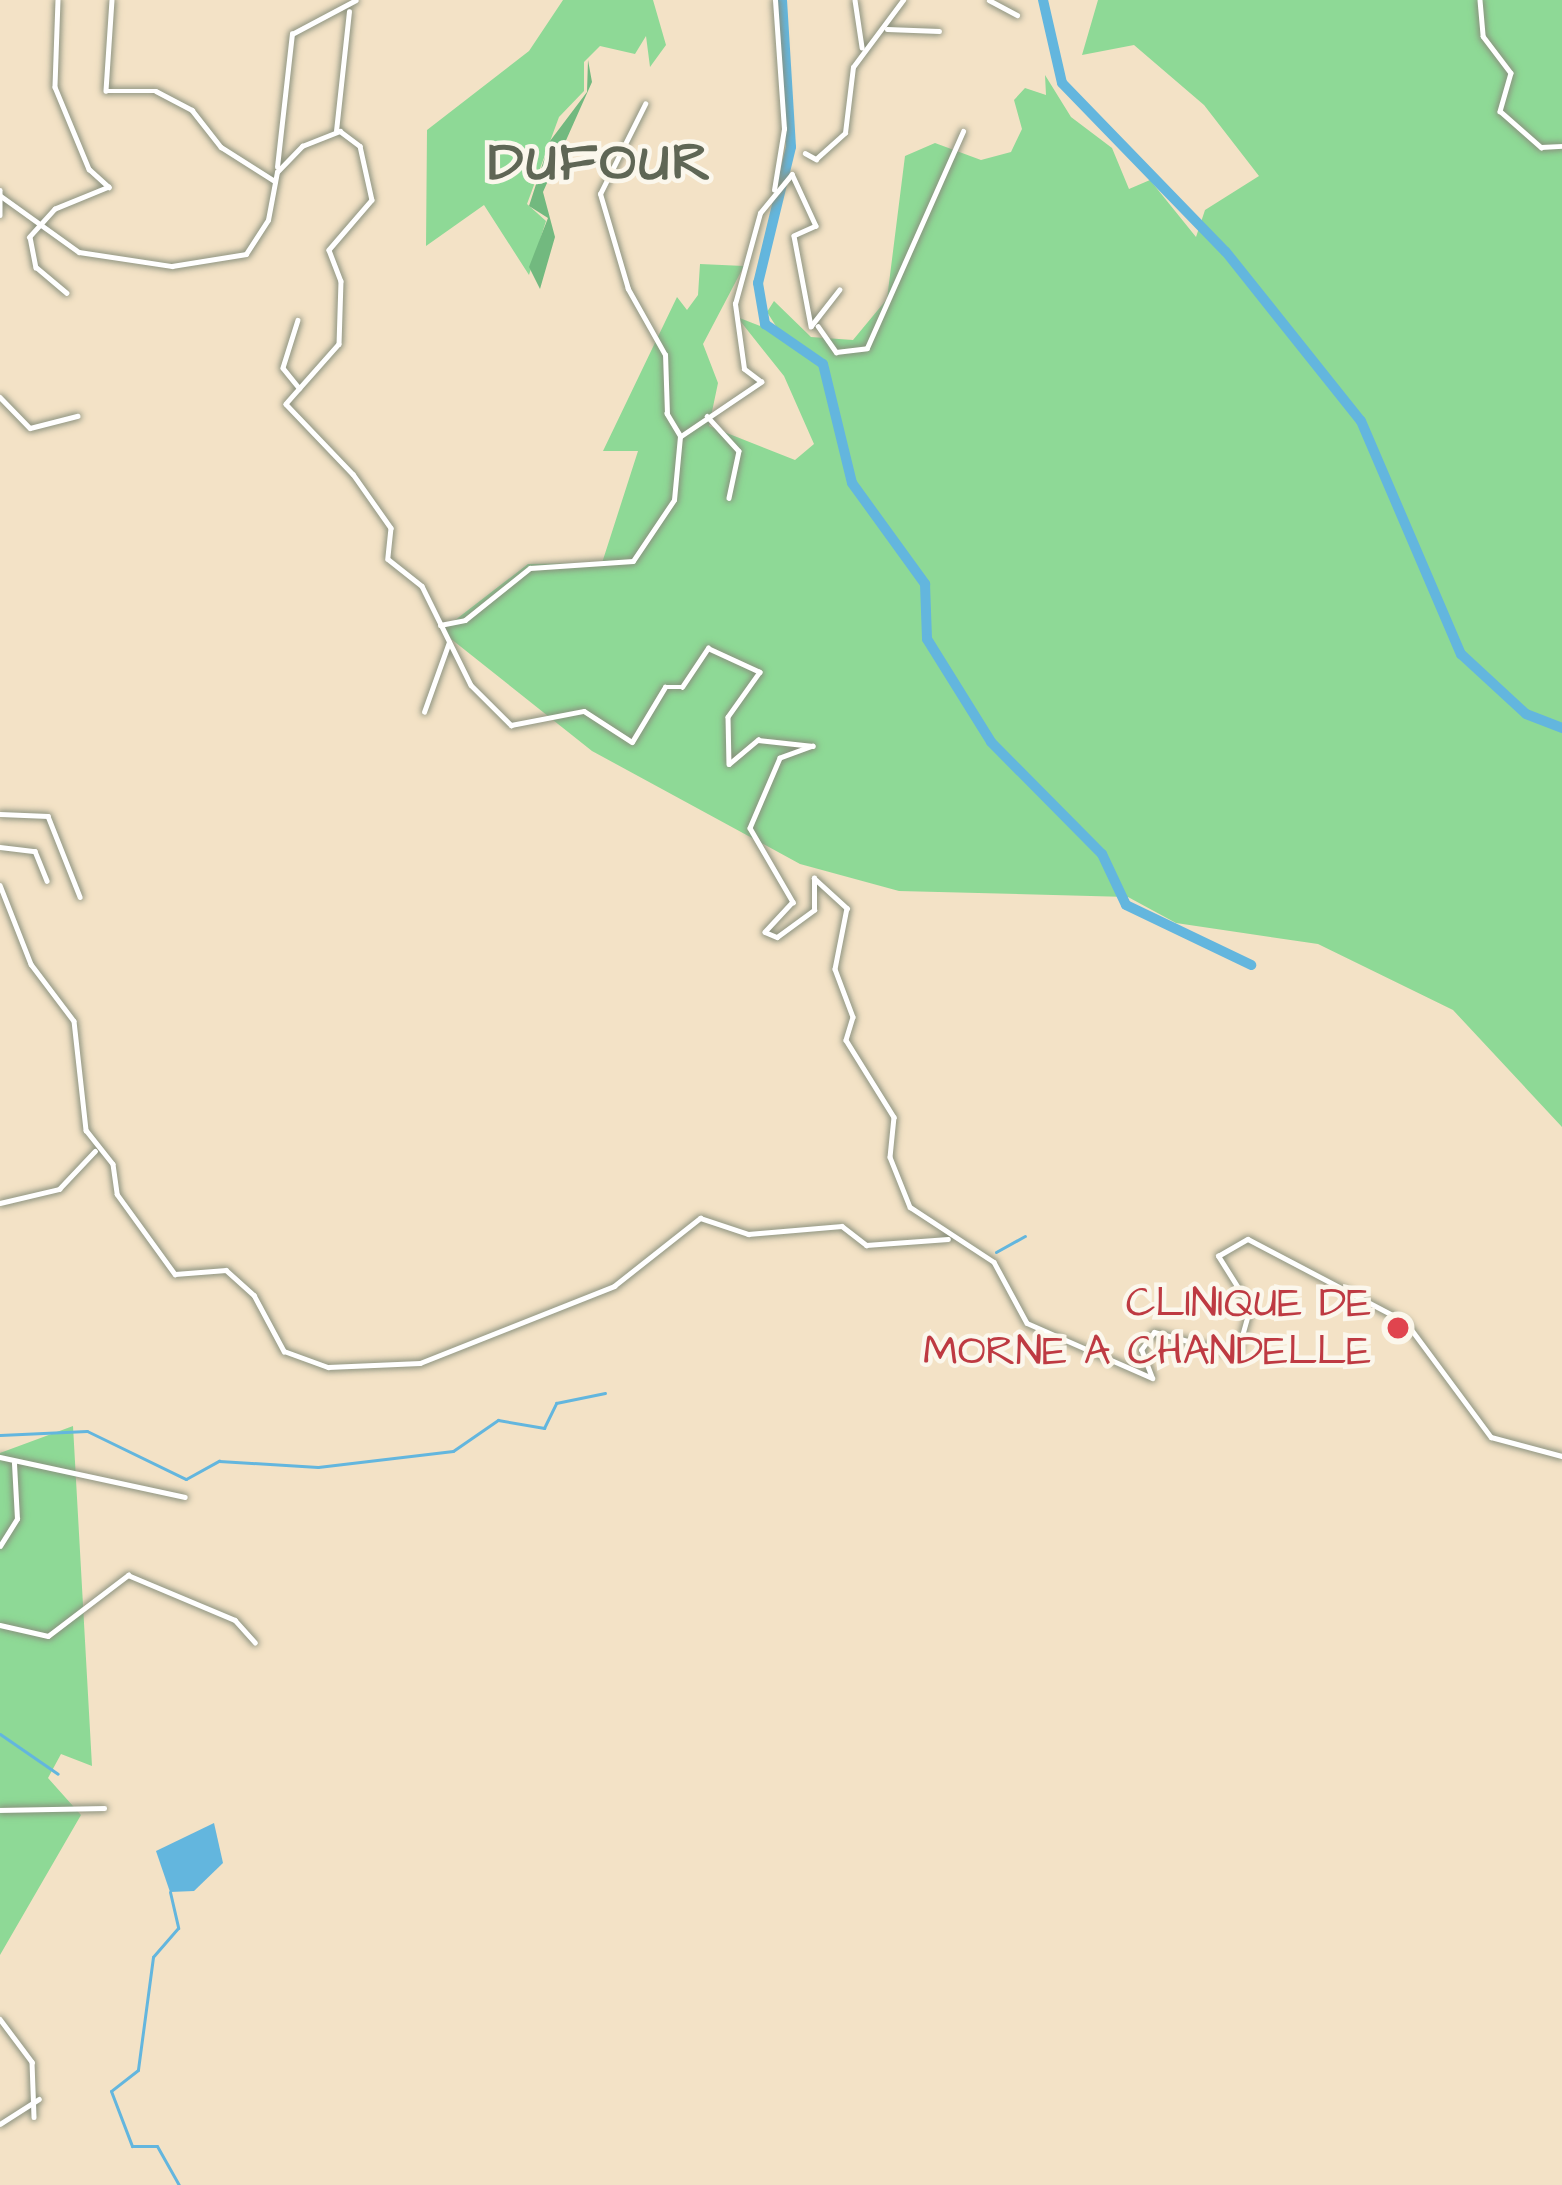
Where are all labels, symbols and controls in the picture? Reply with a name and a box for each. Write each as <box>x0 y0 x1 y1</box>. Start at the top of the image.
district label: DUFOUR <box>488 132 714 196</box>
place label: CLINIQUE DE MORNE A CHANDELLE <box>923 1279 1371 1378</box>
marker: CLINIQUE DE MORNE A CHANDELLE <box>1382 1312 1414 1344</box>

